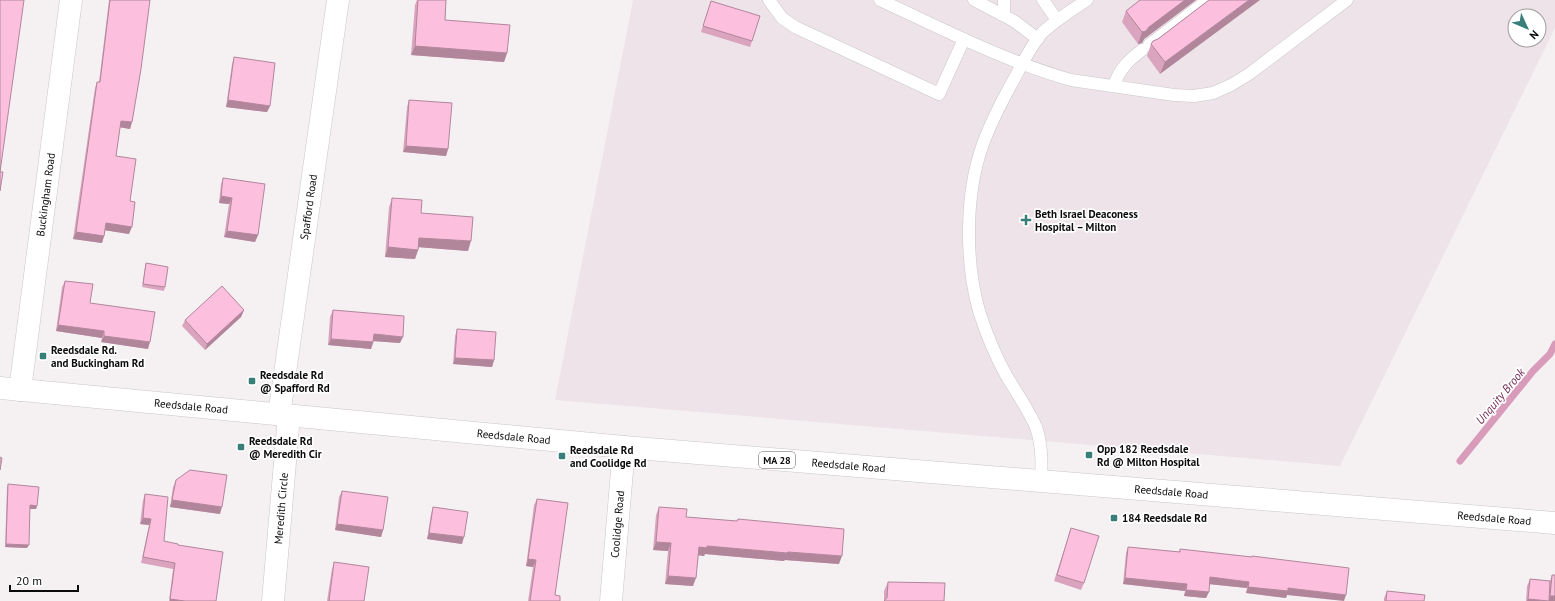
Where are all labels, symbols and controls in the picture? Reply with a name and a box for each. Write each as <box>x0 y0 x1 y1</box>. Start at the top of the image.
north arrow <box>1507 8 1547 48</box>
text: N <box>1527 27 1542 42</box>
street label: Buckingham Road <box>33 152 58 237</box>
street label: Spafford Road <box>297 173 320 241</box>
place label: Beth Israel Deaconess Hospital – Milton <box>1035 207 1138 234</box>
marker: Beth Israel Deaconess Hospital – Milton <box>1020 214 1032 226</box>
place label: Reedsdale Rd. and Buckingham Rd <box>51 343 144 370</box>
marker: Reedsdale Rd. and Buckingham Rd <box>38 351 48 361</box>
water label: Unquity Brook <box>1472 364 1528 427</box>
place label: Reedsdale Rd @ Spafford Rd <box>260 368 330 395</box>
marker: Reedsdale Rd @ Spafford Rd <box>247 376 257 386</box>
street label: Reedsdale Road <box>154 396 229 417</box>
street label: Reedsdale Road <box>476 426 551 447</box>
place label: Reedsdale Rd @ Meredith Cir <box>249 434 322 461</box>
marker: Reedsdale Rd @ Meredith Cir <box>236 442 246 452</box>
place label: Opp 182 Reedsdale Rd @ Milton Hospital <box>1097 442 1200 469</box>
place label: Reedsdale Rd and Coolidge Rd <box>570 443 647 470</box>
marker: Opp 182 Reedsdale Rd @ Milton Hospital <box>1084 450 1094 460</box>
marker: Reedsdale Rd and Coolidge Rd <box>557 451 567 461</box>
road number: MA 28 <box>759 452 795 468</box>
street label: Reedsdale Road <box>811 455 886 475</box>
street label: Meredith Circle <box>271 471 291 545</box>
street label: Reedsdale Road <box>1134 482 1209 502</box>
street label: Coolidge Road <box>608 490 627 559</box>
street label: Reedsdale Road <box>1457 508 1532 528</box>
place label: 184 Reedsdale Rd <box>1122 511 1207 525</box>
marker: 184 Reedsdale Rd <box>1109 513 1119 523</box>
scale bar <box>10 567 78 593</box>
text: 20 m <box>16 573 42 588</box>

